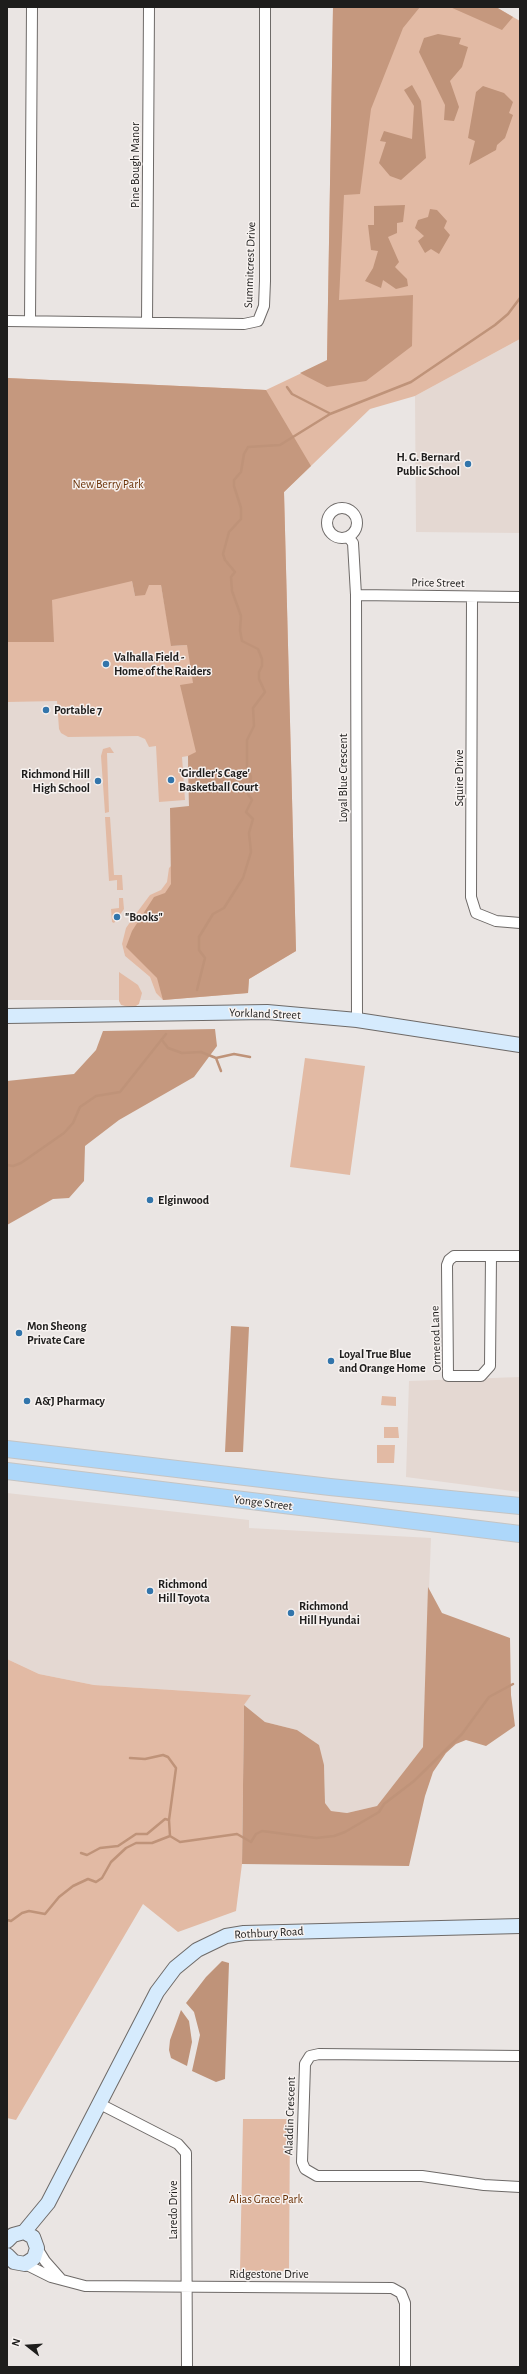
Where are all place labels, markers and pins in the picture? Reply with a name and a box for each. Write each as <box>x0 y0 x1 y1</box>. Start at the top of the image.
place label: H. G. Bernard Public School <box>396 450 460 478</box>
marker: H. G. Bernard Public School <box>463 459 473 469</box>
place label: Valhalla Field - Home of the Raiders <box>114 650 211 678</box>
marker: Valhalla Field - Home of the Raiders <box>101 659 111 669</box>
place label: Portable 7 <box>54 703 102 717</box>
marker: Portable 7 <box>41 705 51 715</box>
place label: 'Girdler's Cage' Basketball Court <box>179 766 258 794</box>
place label: Richmond Hill High School <box>21 767 90 795</box>
marker: 'Girdler's Cage' Basketball Court <box>166 775 176 785</box>
marker: Richmond Hill High School <box>93 776 103 786</box>
place label: "Books" <box>125 910 163 924</box>
marker: "Books" <box>112 912 122 922</box>
place label: Elginwood <box>158 1193 209 1207</box>
marker: Elginwood <box>145 1195 155 1205</box>
place label: Mon Sheong Private Care <box>27 1319 87 1347</box>
marker: Mon Sheong Private Care <box>14 1328 24 1338</box>
place label: Loyal True Blue and Orange Home <box>339 1347 426 1375</box>
marker: Loyal True Blue and Orange Home <box>326 1356 336 1366</box>
place label: A&J Pharmacy <box>35 1394 105 1408</box>
marker: A&J Pharmacy <box>22 1396 32 1406</box>
place label: Richmond Hill Toyota <box>158 1577 210 1605</box>
marker: Richmond Hill Toyota <box>145 1586 155 1596</box>
place label: Richmond Hill Hyundai <box>299 1599 360 1627</box>
marker: Richmond Hill Hyundai <box>286 1608 296 1618</box>

